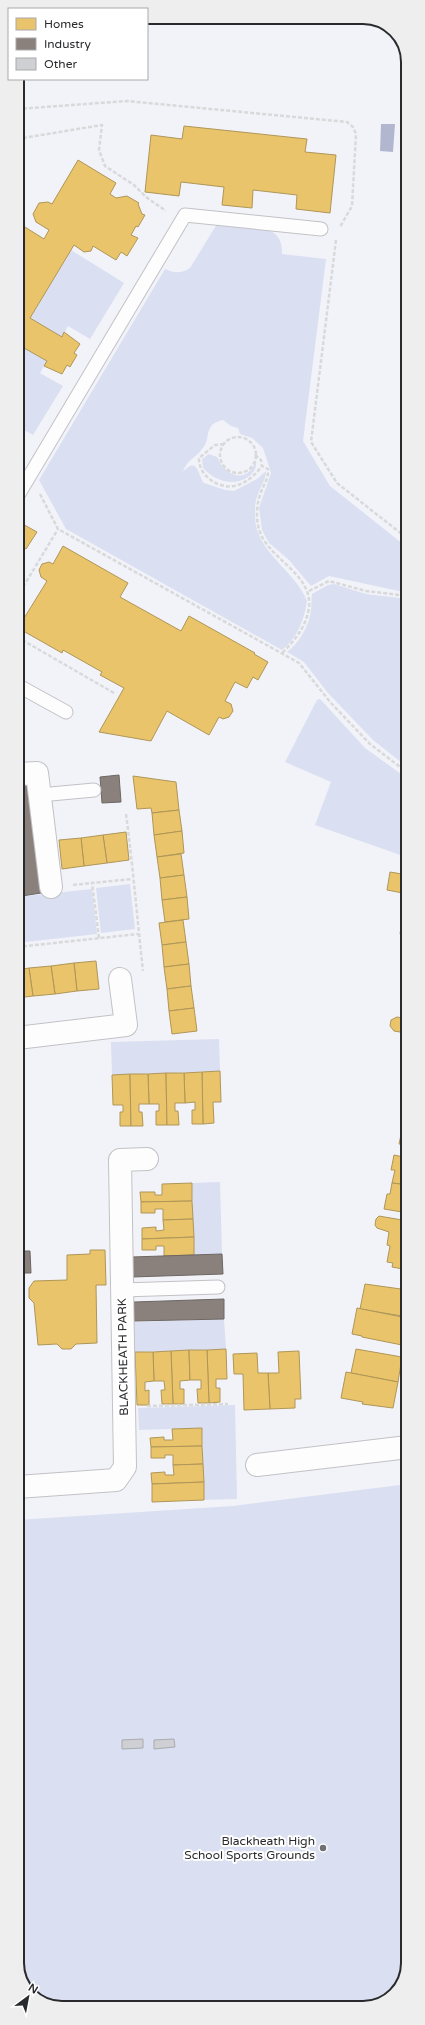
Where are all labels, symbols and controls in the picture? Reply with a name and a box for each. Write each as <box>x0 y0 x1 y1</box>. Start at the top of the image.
legend <box>8 8 148 80</box>
text: Homes <box>44 17 84 31</box>
text: Industry <box>44 37 91 51</box>
text: Other <box>44 57 77 71</box>
street label: BLACKHEATH PARK <box>115 1298 131 1416</box>
place label: Blackheath High School Sports Grounds <box>184 1834 315 1862</box>
marker: Blackheath High School Sports Grounds <box>318 1843 328 1853</box>
north arrow <box>8 1977 48 2017</box>
text: N <box>26 1981 40 1997</box>

